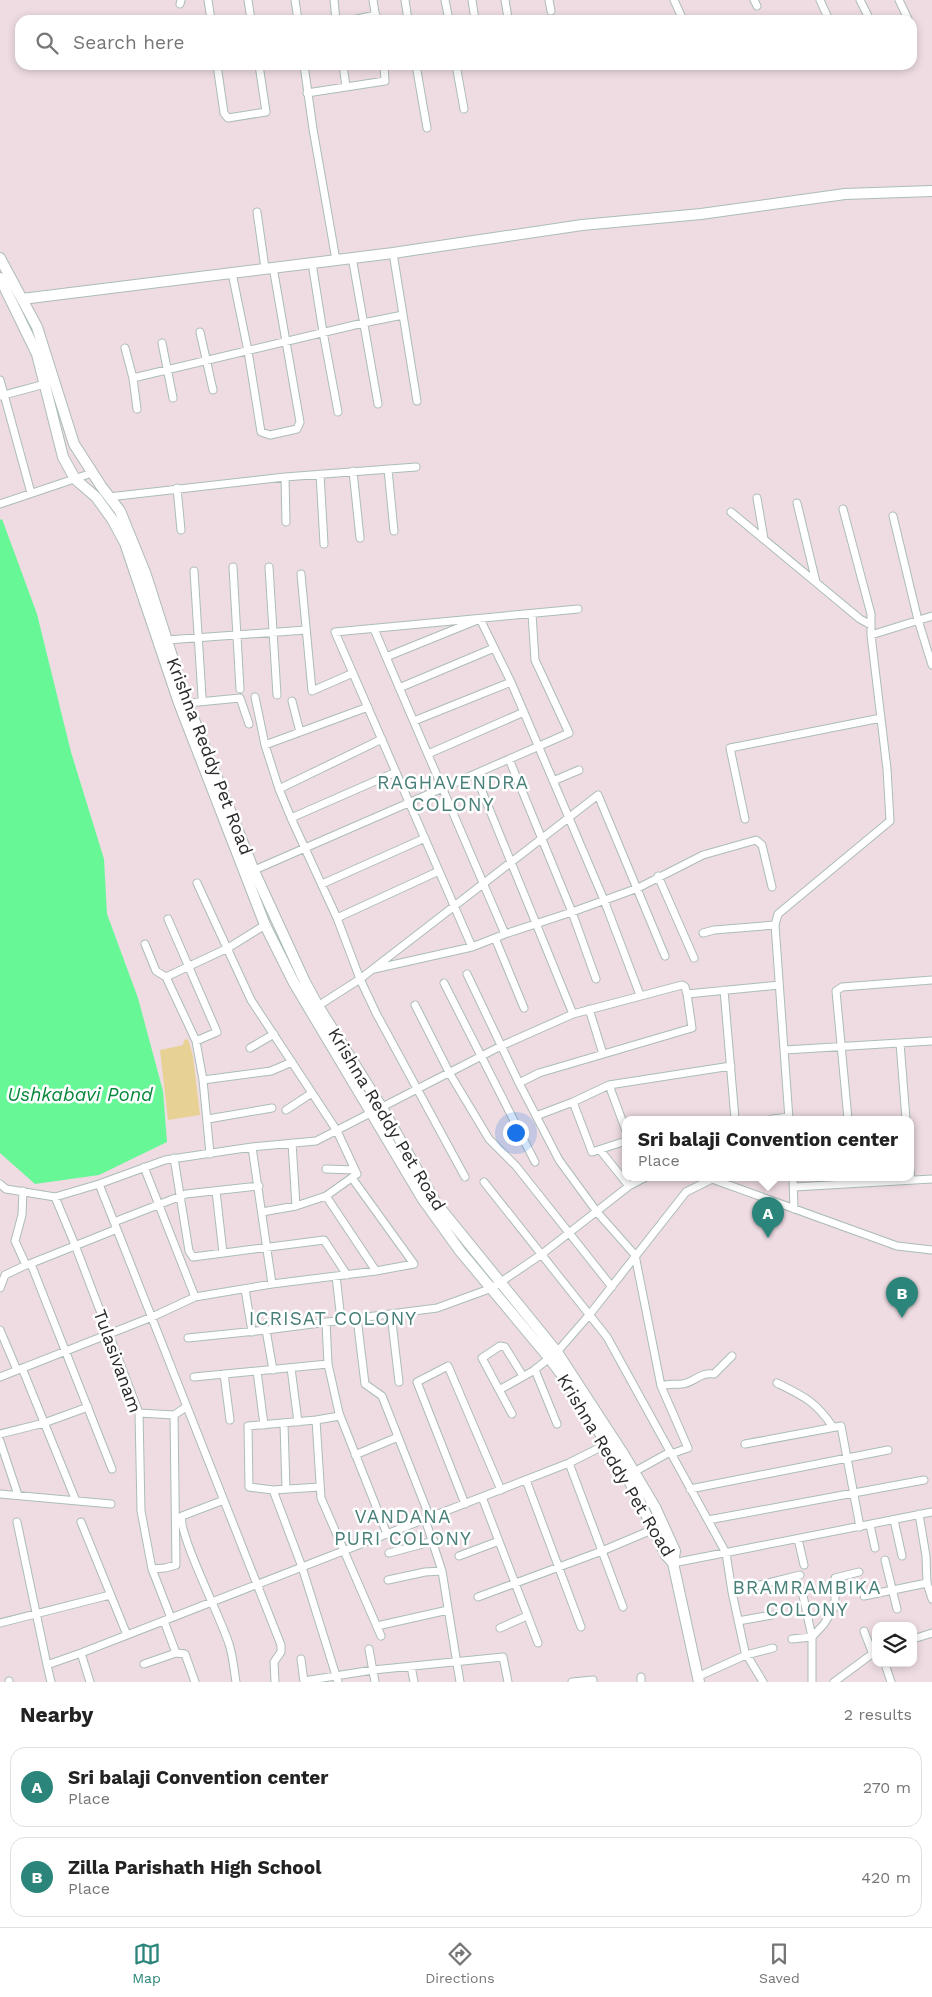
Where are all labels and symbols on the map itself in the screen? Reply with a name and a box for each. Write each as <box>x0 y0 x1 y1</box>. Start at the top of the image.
street label: Krishna Reddy Pet Road <box>163 654 257 858</box>
district label: RAGHAVENDRA COLONY <box>377 771 529 816</box>
street label: Krishna Reddy Pet Road <box>324 1024 450 1214</box>
water label: Ushkabavi Pond <box>7 1083 154 1106</box>
your location <box>503 1120 529 1146</box>
pin: A <box>752 1197 784 1238</box>
pin: B <box>886 1277 918 1318</box>
street label: Tulasivanam <box>90 1306 146 1416</box>
district label: ICRISAT COLONY <box>249 1307 417 1330</box>
street label: Krishna Reddy Pet Road <box>553 1370 679 1560</box>
district label: VANDANA PURI COLONY <box>334 1505 472 1550</box>
district label: BRAMRAMBIKA COLONY <box>732 1576 882 1621</box>

